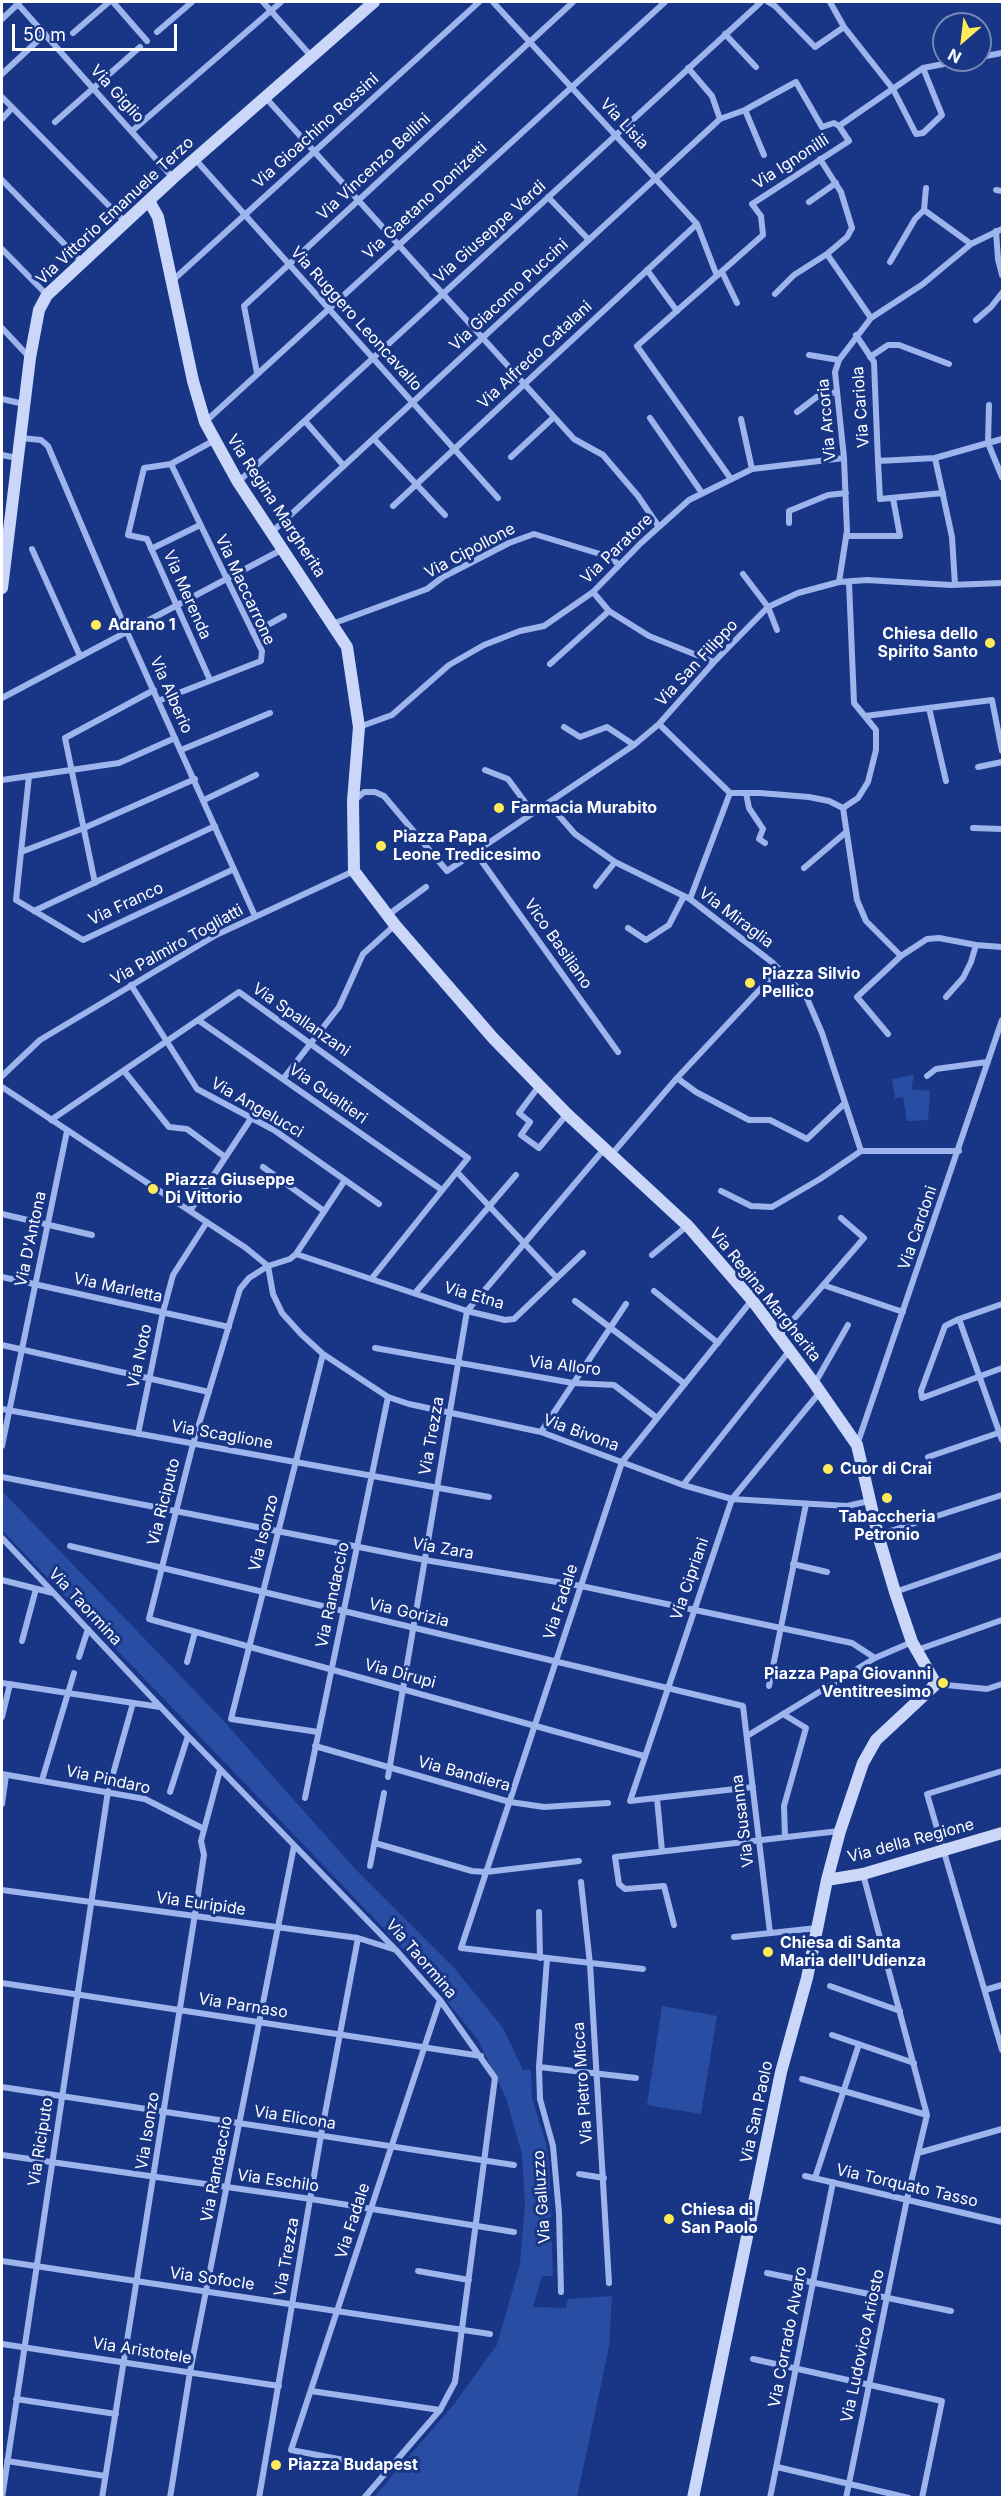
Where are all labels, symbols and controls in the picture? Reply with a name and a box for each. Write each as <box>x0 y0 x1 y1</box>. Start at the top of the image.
scale bar <box>15 12 180 50</box>
north arrow <box>932 12 992 72</box>
text: 50 m <box>23 24 66 45</box>
text: N <box>944 44 965 68</box>
street label: Via Giglio <box>86 61 148 127</box>
street label: Via Gioachino Rossini <box>249 69 383 193</box>
street label: Via Lisia <box>596 95 652 153</box>
street label: Via Vincenzo Bellini <box>313 109 435 225</box>
street label: Via Ignonilli <box>749 130 833 194</box>
street label: Via Vittorio Emanuele Terzo <box>32 133 198 289</box>
street label: Via Gaetano Donizetti <box>359 138 491 264</box>
street label: Via Giuseppe Verdi <box>430 177 550 287</box>
street label: Via Giacomo Puccini <box>446 235 572 355</box>
street label: Via Ruggero Leoncavallo <box>286 243 426 395</box>
street label: Via Alfredo Catalani <box>474 297 596 413</box>
street label: Via Cariola <box>849 366 873 448</box>
street label: Via Arcoria <box>814 378 840 462</box>
street label: Via Regina Margherita <box>223 431 329 581</box>
street label: Via Paratore <box>577 510 657 588</box>
street label: Via Cipollone <box>422 519 518 583</box>
street label: Via Maccarrone <box>211 532 279 648</box>
street label: Via Merenda <box>159 547 215 643</box>
place label: Adrano 1 <box>108 615 176 635</box>
street label: Via San Filippo <box>652 616 742 710</box>
marker: Adrano 1 <box>89 618 103 632</box>
place label: Chiesa dello Spirito Santo <box>878 624 978 662</box>
marker: Chiesa dello Spirito Santo <box>983 636 997 650</box>
street label: Via Alberio <box>146 654 196 736</box>
place label: Farmacia Murabito <box>511 798 657 818</box>
marker: Farmacia Murabito <box>492 801 506 815</box>
place label: Piazza Papa Leone Tredicesimo <box>393 827 541 865</box>
marker: Piazza Papa Leone Tredicesimo <box>374 839 388 853</box>
street label: Via Franco <box>85 878 167 930</box>
street label: Via Miraglia <box>695 884 777 952</box>
street label: Vico Basiliano <box>520 895 596 993</box>
street label: Via Palmiro Togliatti <box>107 901 247 989</box>
place label: Piazza Silvio Pellico <box>762 964 860 1002</box>
marker: Piazza Silvio Pellico <box>743 976 757 990</box>
street label: Via Spallanzani <box>248 979 354 1061</box>
street label: Via Gualtieri <box>285 1060 371 1128</box>
street label: Via Angelucci <box>207 1074 307 1142</box>
place label: Piazza Giuseppe Di Vittorio <box>165 1170 295 1208</box>
marker: Piazza Giuseppe Di Vittorio <box>146 1182 160 1196</box>
street label: Via Cardoni <box>895 1183 941 1273</box>
street label: Via D'Antona <box>12 1190 50 1288</box>
street label: Via Regina Margherita <box>705 1224 825 1366</box>
street label: Via Marletta <box>72 1269 164 1307</box>
street label: Via Etna <box>442 1278 506 1314</box>
street label: Via Noto <box>124 1322 156 1390</box>
street label: Via Alloro <box>528 1352 602 1380</box>
street label: Via Trezza <box>416 1395 448 1477</box>
street label: Via Bivona <box>540 1410 622 1456</box>
street label: Via Scaglione <box>170 1417 274 1453</box>
street label: Via Riciputo <box>144 1456 184 1548</box>
place label: Cuor di Crai <box>840 1459 932 1479</box>
marker: Cuor di Crai <box>821 1462 835 1476</box>
marker: Tabaccheria Petronio <box>880 1491 894 1505</box>
street label: Via Isonzo <box>245 1493 283 1573</box>
place label: Tabaccheria Petronio <box>839 1507 935 1545</box>
street label: Via Zara <box>411 1534 475 1564</box>
street label: Via Cipriani <box>667 1535 713 1623</box>
street label: Via Randaccio <box>312 1540 354 1650</box>
street label: Via Fadale <box>540 1562 582 1642</box>
street label: Via Taormina <box>44 1564 126 1650</box>
street label: Via Gorizia <box>367 1594 451 1632</box>
street label: Via Dirupi <box>362 1655 438 1693</box>
place label: Piazza Papa Giovanni Ventitreesimo <box>764 1664 931 1702</box>
marker: Piazza Papa Giovanni Ventitreesimo <box>936 1676 950 1690</box>
street label: Via Bandiera <box>415 1752 513 1796</box>
street label: Via Pindaro <box>64 1762 152 1798</box>
street label: Via Susanna <box>728 1773 758 1869</box>
street label: Via della Regione <box>846 1815 976 1867</box>
street label: Via Euripide <box>155 1888 247 1920</box>
street label: Via Taormina <box>381 1915 461 2003</box>
place label: Chiesa di Santa Maria dell'Udienza <box>780 1933 926 1971</box>
marker: Chiesa di Santa Maria dell'Udienza <box>761 1945 775 1959</box>
street label: Via Parnaso <box>197 1989 289 2023</box>
street label: Via Pietro Micca <box>569 2021 597 2145</box>
street label: Via San Paolo <box>737 2059 777 2165</box>
street label: Via Isonzo <box>132 2091 164 2171</box>
street label: Via Riciputo <box>25 2096 57 2188</box>
street label: Via Elicona <box>253 2102 337 2134</box>
street label: Via Randaccio <box>197 2114 237 2224</box>
street label: Via Galluzzo <box>529 2150 555 2244</box>
street label: Via Torquato Tasso <box>834 2160 980 2212</box>
street label: Via Eschilo <box>236 2166 320 2196</box>
street label: Via Fadale <box>332 2181 374 2261</box>
place label: Chiesa di San Paolo <box>681 2200 758 2238</box>
marker: Chiesa di San Paolo <box>662 2212 676 2226</box>
street label: Via Trezza <box>271 2216 303 2298</box>
street label: Via Sofocle <box>168 2264 256 2294</box>
street label: Via Corrado Alvaro <box>765 2265 811 2409</box>
street label: Via Ludovico Ariosto <box>837 2268 889 2424</box>
street label: Via Aristotele <box>91 2334 193 2368</box>
place label: Piazza Budapest <box>288 2455 418 2475</box>
marker: Piazza Budapest <box>269 2458 283 2472</box>

